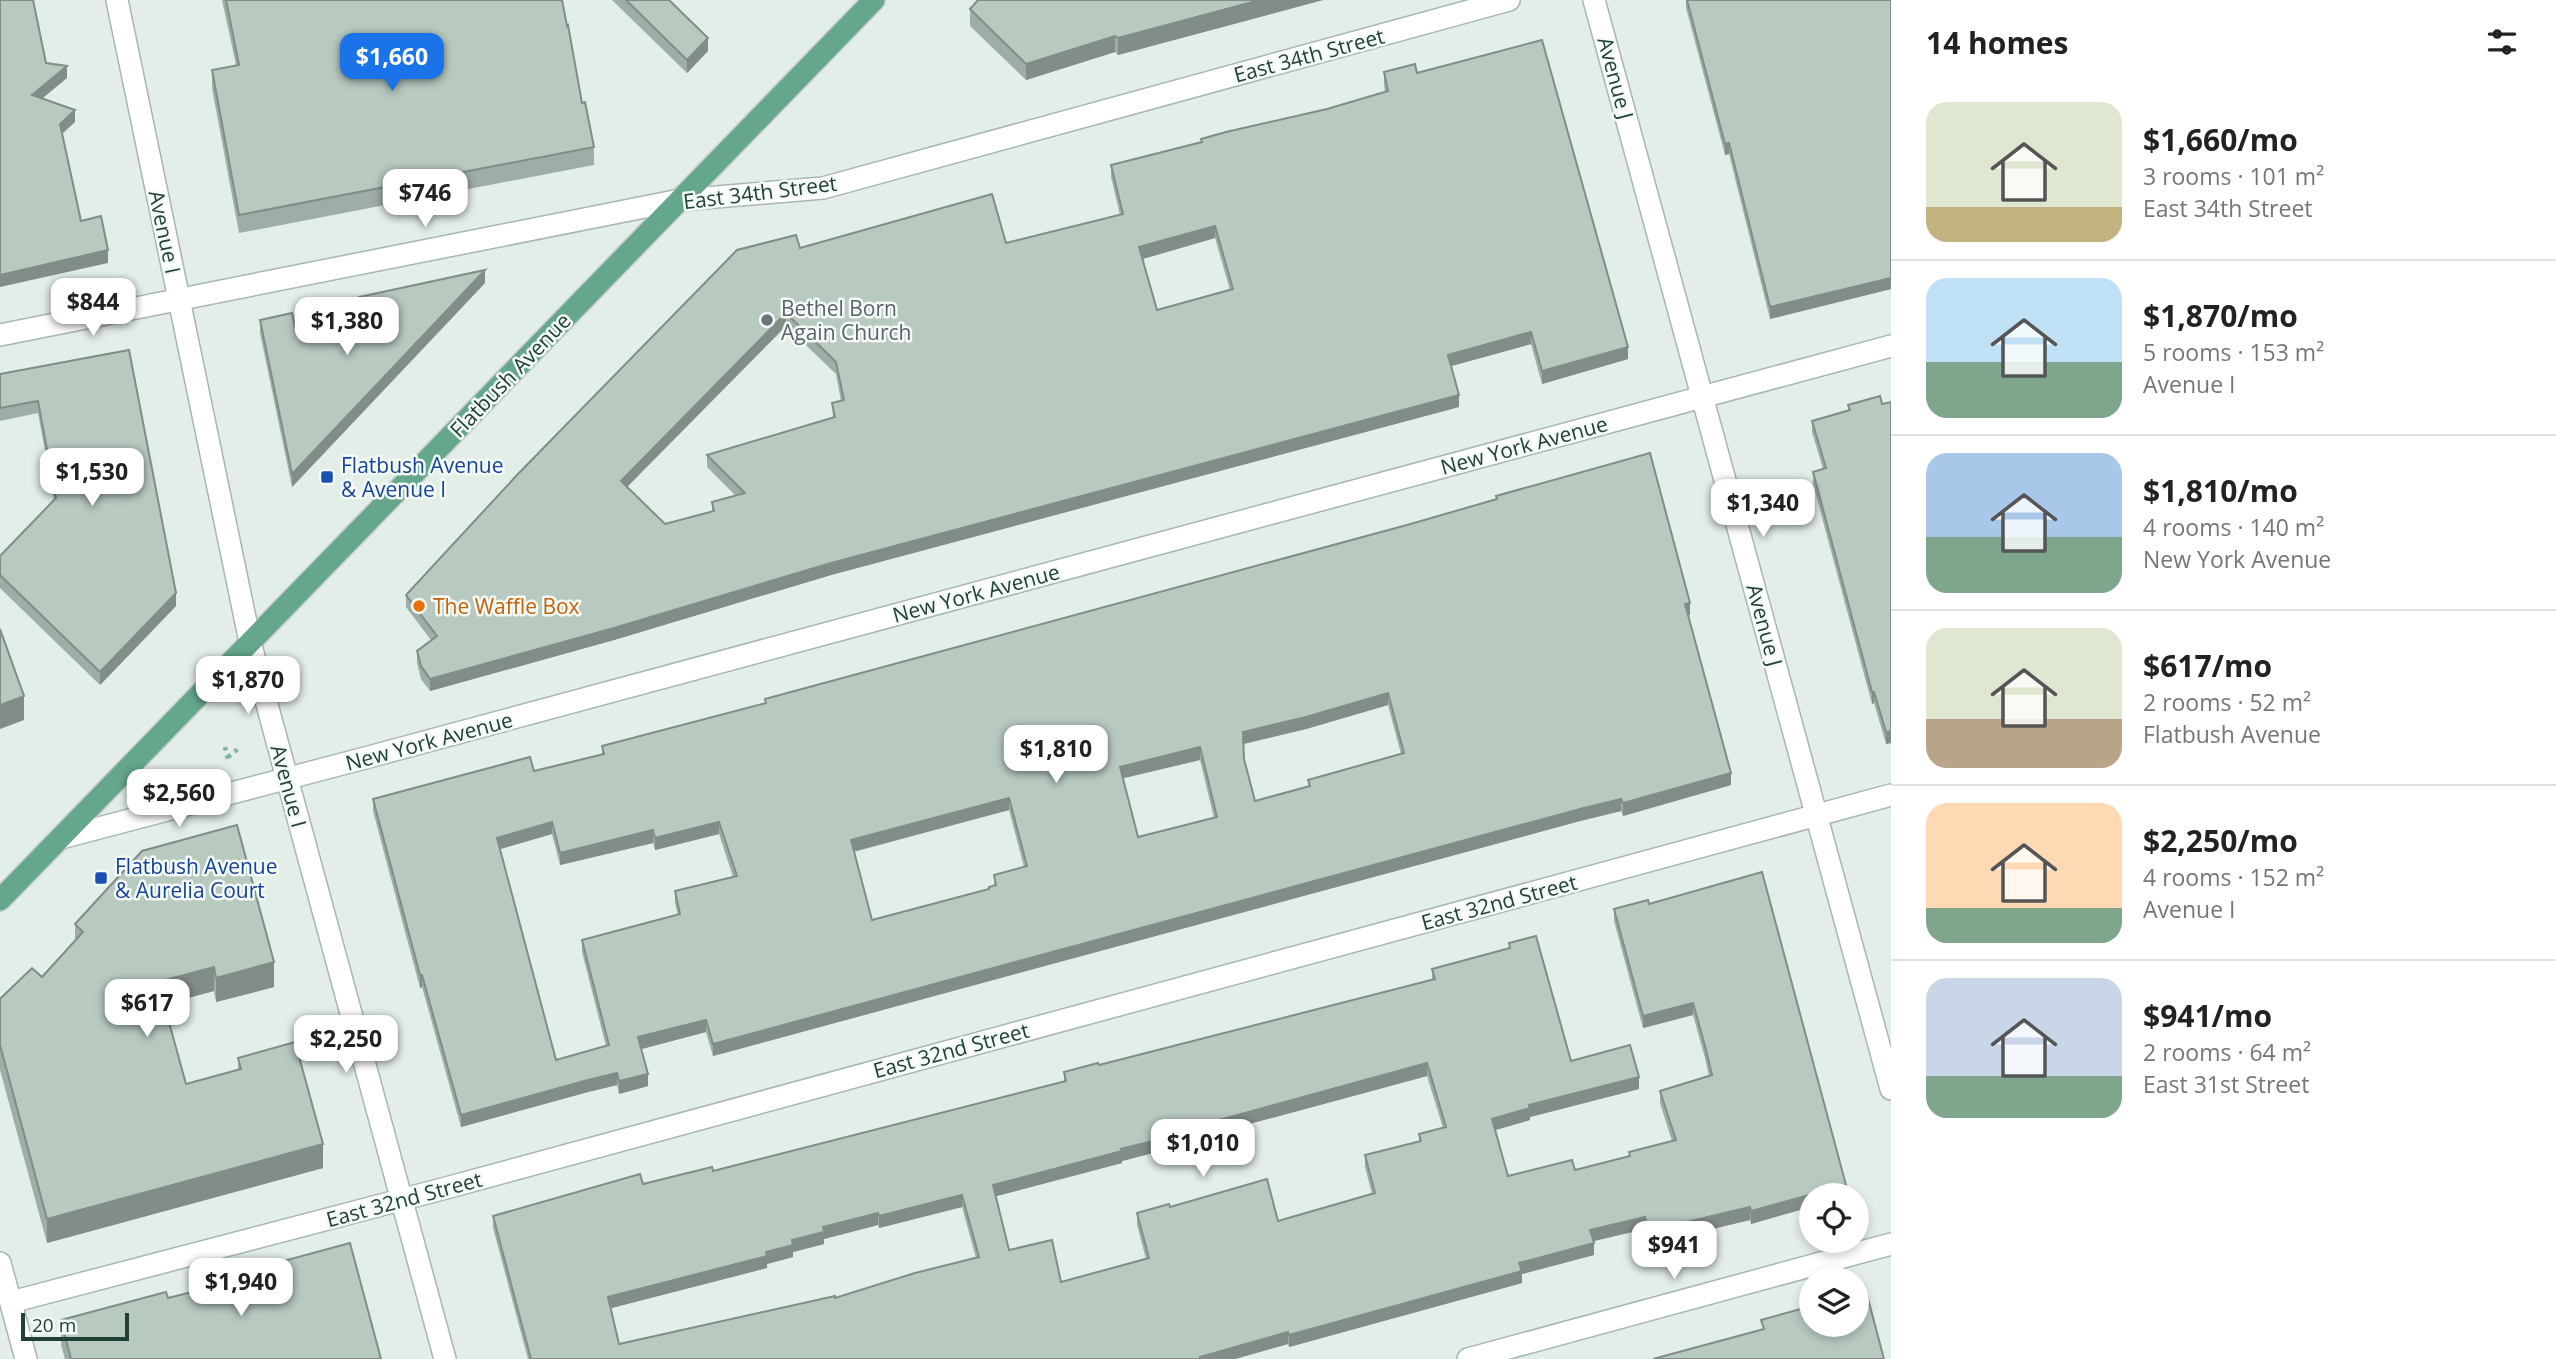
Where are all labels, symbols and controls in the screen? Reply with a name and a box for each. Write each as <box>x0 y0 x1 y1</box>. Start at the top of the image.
street label: East 34th Street <box>1231 21 1387 89</box>
text: 14 homes <box>1926 22 2069 63</box>
icon: filters <box>2483 23 2521 61</box>
pin: $1,660 <box>335 34 449 93</box>
street label: Avenue J <box>1592 34 1640 122</box>
text: $1,660 <box>356 40 428 72</box>
text: $1,660/mo <box>2143 119 2298 160</box>
icon: home <box>1982 130 2066 214</box>
text: 3 rooms · 101 m² <box>2143 160 2324 192</box>
street label: East 34th Street <box>681 169 839 215</box>
pin: $746 <box>384 170 466 229</box>
text: $746 <box>399 176 451 208</box>
street label: Avenue I <box>143 188 187 276</box>
text: East 34th Street <box>2143 192 2313 224</box>
pin: $844 <box>52 278 134 338</box>
text: $844 <box>67 285 119 317</box>
place label: Bethel Born Again Church <box>781 294 912 346</box>
text: $1,870/mo <box>2143 295 2298 336</box>
pin: $1,380 <box>290 298 404 357</box>
text: $1,380 <box>311 304 383 336</box>
icon: home <box>1982 306 2066 390</box>
street label: Flatbush Avenue <box>443 307 577 443</box>
marker: Bethel Born Again Church <box>759 312 775 328</box>
text: 5 rooms · 153 m² <box>2143 336 2324 368</box>
text: Avenue I <box>2143 368 2235 400</box>
street label: New York Avenue <box>1437 409 1611 481</box>
pin: $1,530 <box>35 448 149 508</box>
place label: Flatbush Avenue & Avenue I <box>341 451 503 503</box>
text: $1,530 <box>56 455 128 487</box>
marker: Flatbush Avenue & Avenue I <box>319 469 335 485</box>
text: $1,810/mo <box>2143 470 2298 511</box>
pin: $1,340 <box>1706 480 1820 539</box>
icon: home <box>1982 481 2066 565</box>
text: $1,340 <box>1727 486 1799 518</box>
text: 4 rooms · 140 m² <box>2143 511 2324 543</box>
text: New York Avenue <box>2143 543 2331 575</box>
street label: New York Avenue <box>889 557 1063 629</box>
street label: Avenue J <box>1741 581 1789 669</box>
place label: The Waffle Box <box>433 592 580 620</box>
marker: The Waffle Box <box>411 598 427 614</box>
text: $617/mo <box>2143 645 2272 686</box>
pin: $1,870 <box>191 656 305 716</box>
icon: home <box>1982 656 2066 740</box>
text: $1,870 <box>212 663 284 695</box>
text: 2 rooms · 52 m² <box>2143 686 2311 718</box>
street label: New York Avenue <box>342 705 516 777</box>
text: Flatbush Avenue <box>2143 718 2321 750</box>
pin: $1,810 <box>999 726 1113 785</box>
text: $1,810 <box>1020 732 1092 764</box>
street label: Avenue I <box>265 742 313 830</box>
pin: $2,560 <box>122 770 236 829</box>
text: $2,560 <box>143 776 215 808</box>
text: $2,250/mo <box>2143 820 2298 861</box>
icon: home <box>1982 831 2066 915</box>
place label: Flatbush Avenue & Aurelia Court <box>115 852 277 904</box>
text: 4 rooms · 152 m² <box>2143 861 2324 893</box>
street label: East 32nd Street <box>1418 868 1580 936</box>
marker: Flatbush Avenue & Aurelia Court <box>93 870 109 886</box>
text: Avenue I <box>2143 893 2235 925</box>
pin: $617 <box>106 979 188 1039</box>
text: $617 <box>121 986 173 1018</box>
text: $941/mo <box>2143 995 2272 1036</box>
icon: home <box>1982 1006 2066 1090</box>
pin: $2,250 <box>289 1016 403 1075</box>
street label: East 32nd Street <box>870 1016 1032 1084</box>
text: $2,250 <box>310 1022 382 1054</box>
text: 2 rooms · 64 m² <box>2143 1036 2311 1068</box>
text: East 31st Street <box>2143 1068 2309 1100</box>
pin: $1,010 <box>1146 1120 1260 1179</box>
text: $1,010 <box>1167 1126 1239 1158</box>
street label: East 32nd Street <box>323 1165 485 1233</box>
map controls <box>1799 1183 1869 1337</box>
button: locate <box>1799 1183 1869 1253</box>
pin: $941 <box>1633 1222 1715 1281</box>
text: $941 <box>1648 1228 1700 1260</box>
pin: $1,940 <box>184 1258 298 1318</box>
text: $1,940 <box>205 1265 277 1297</box>
button: layers <box>1799 1267 1869 1337</box>
scale bar <box>21 1310 130 1342</box>
text: 20 m <box>32 1312 76 1338</box>

